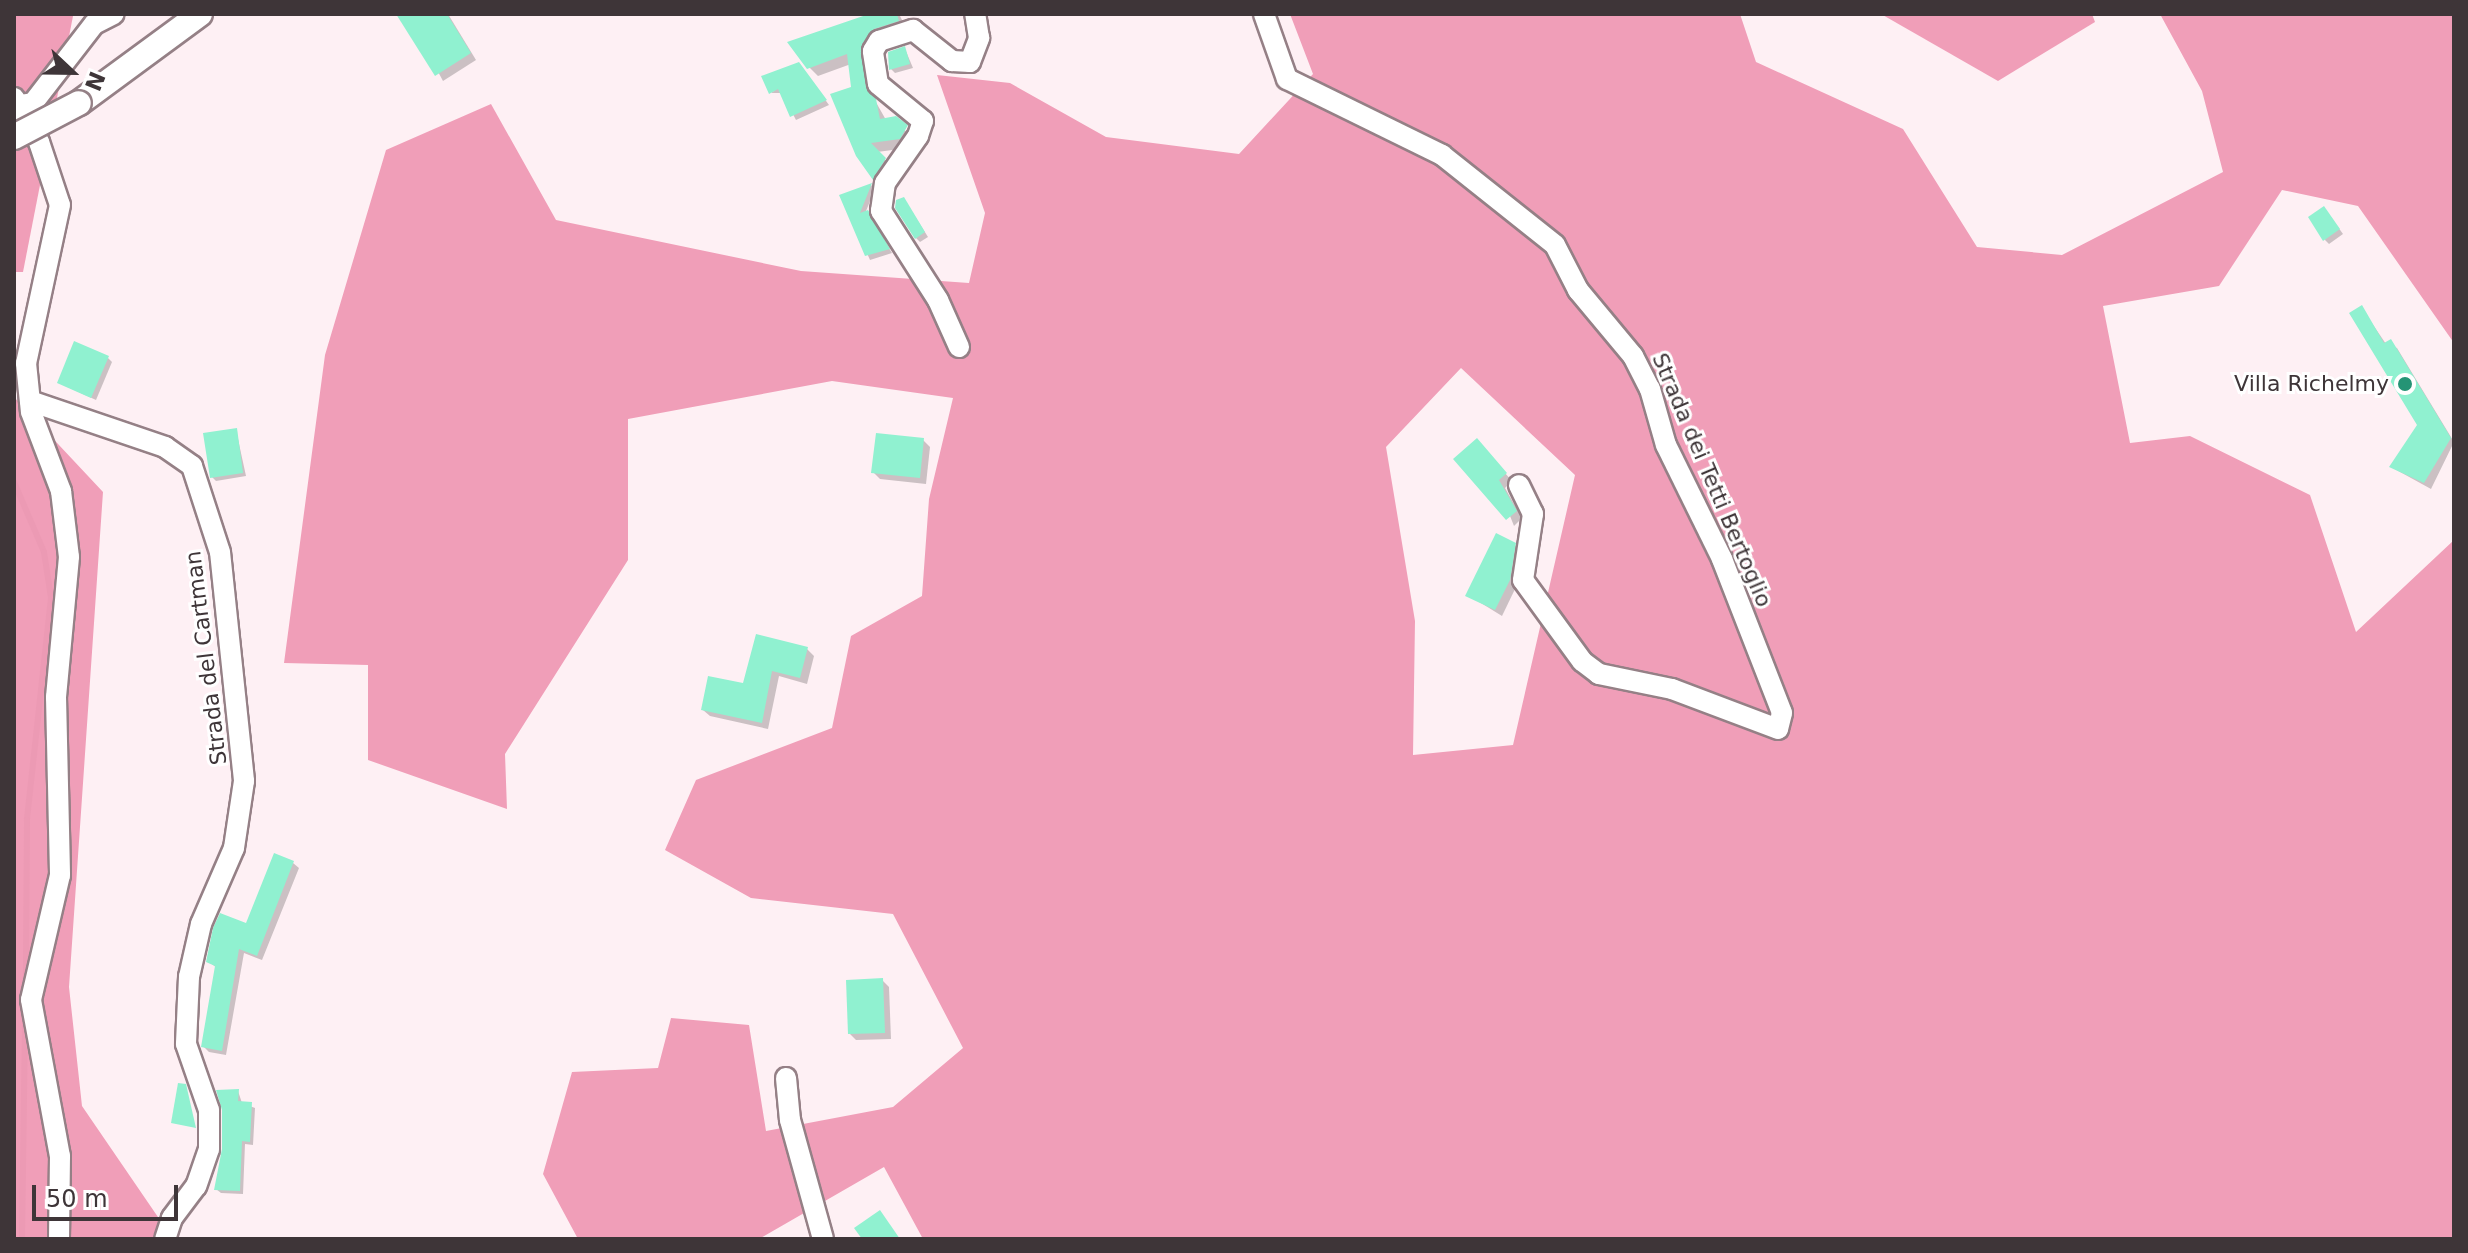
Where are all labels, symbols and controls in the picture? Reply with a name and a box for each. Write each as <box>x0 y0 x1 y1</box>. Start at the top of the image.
north arrow <box>32 32 112 112</box>
text: N <box>80 68 110 94</box>
street label: Strada dei Tetti Bertoglio <box>1646 349 1778 611</box>
place label: Villa Richelmy <box>2234 371 2389 397</box>
marker: Villa Richelmy <box>2396 375 2414 393</box>
street label: Strada del Cartman <box>180 549 232 767</box>
scale bar <box>36 1169 182 1219</box>
text: 50 m <box>46 1185 108 1213</box>

